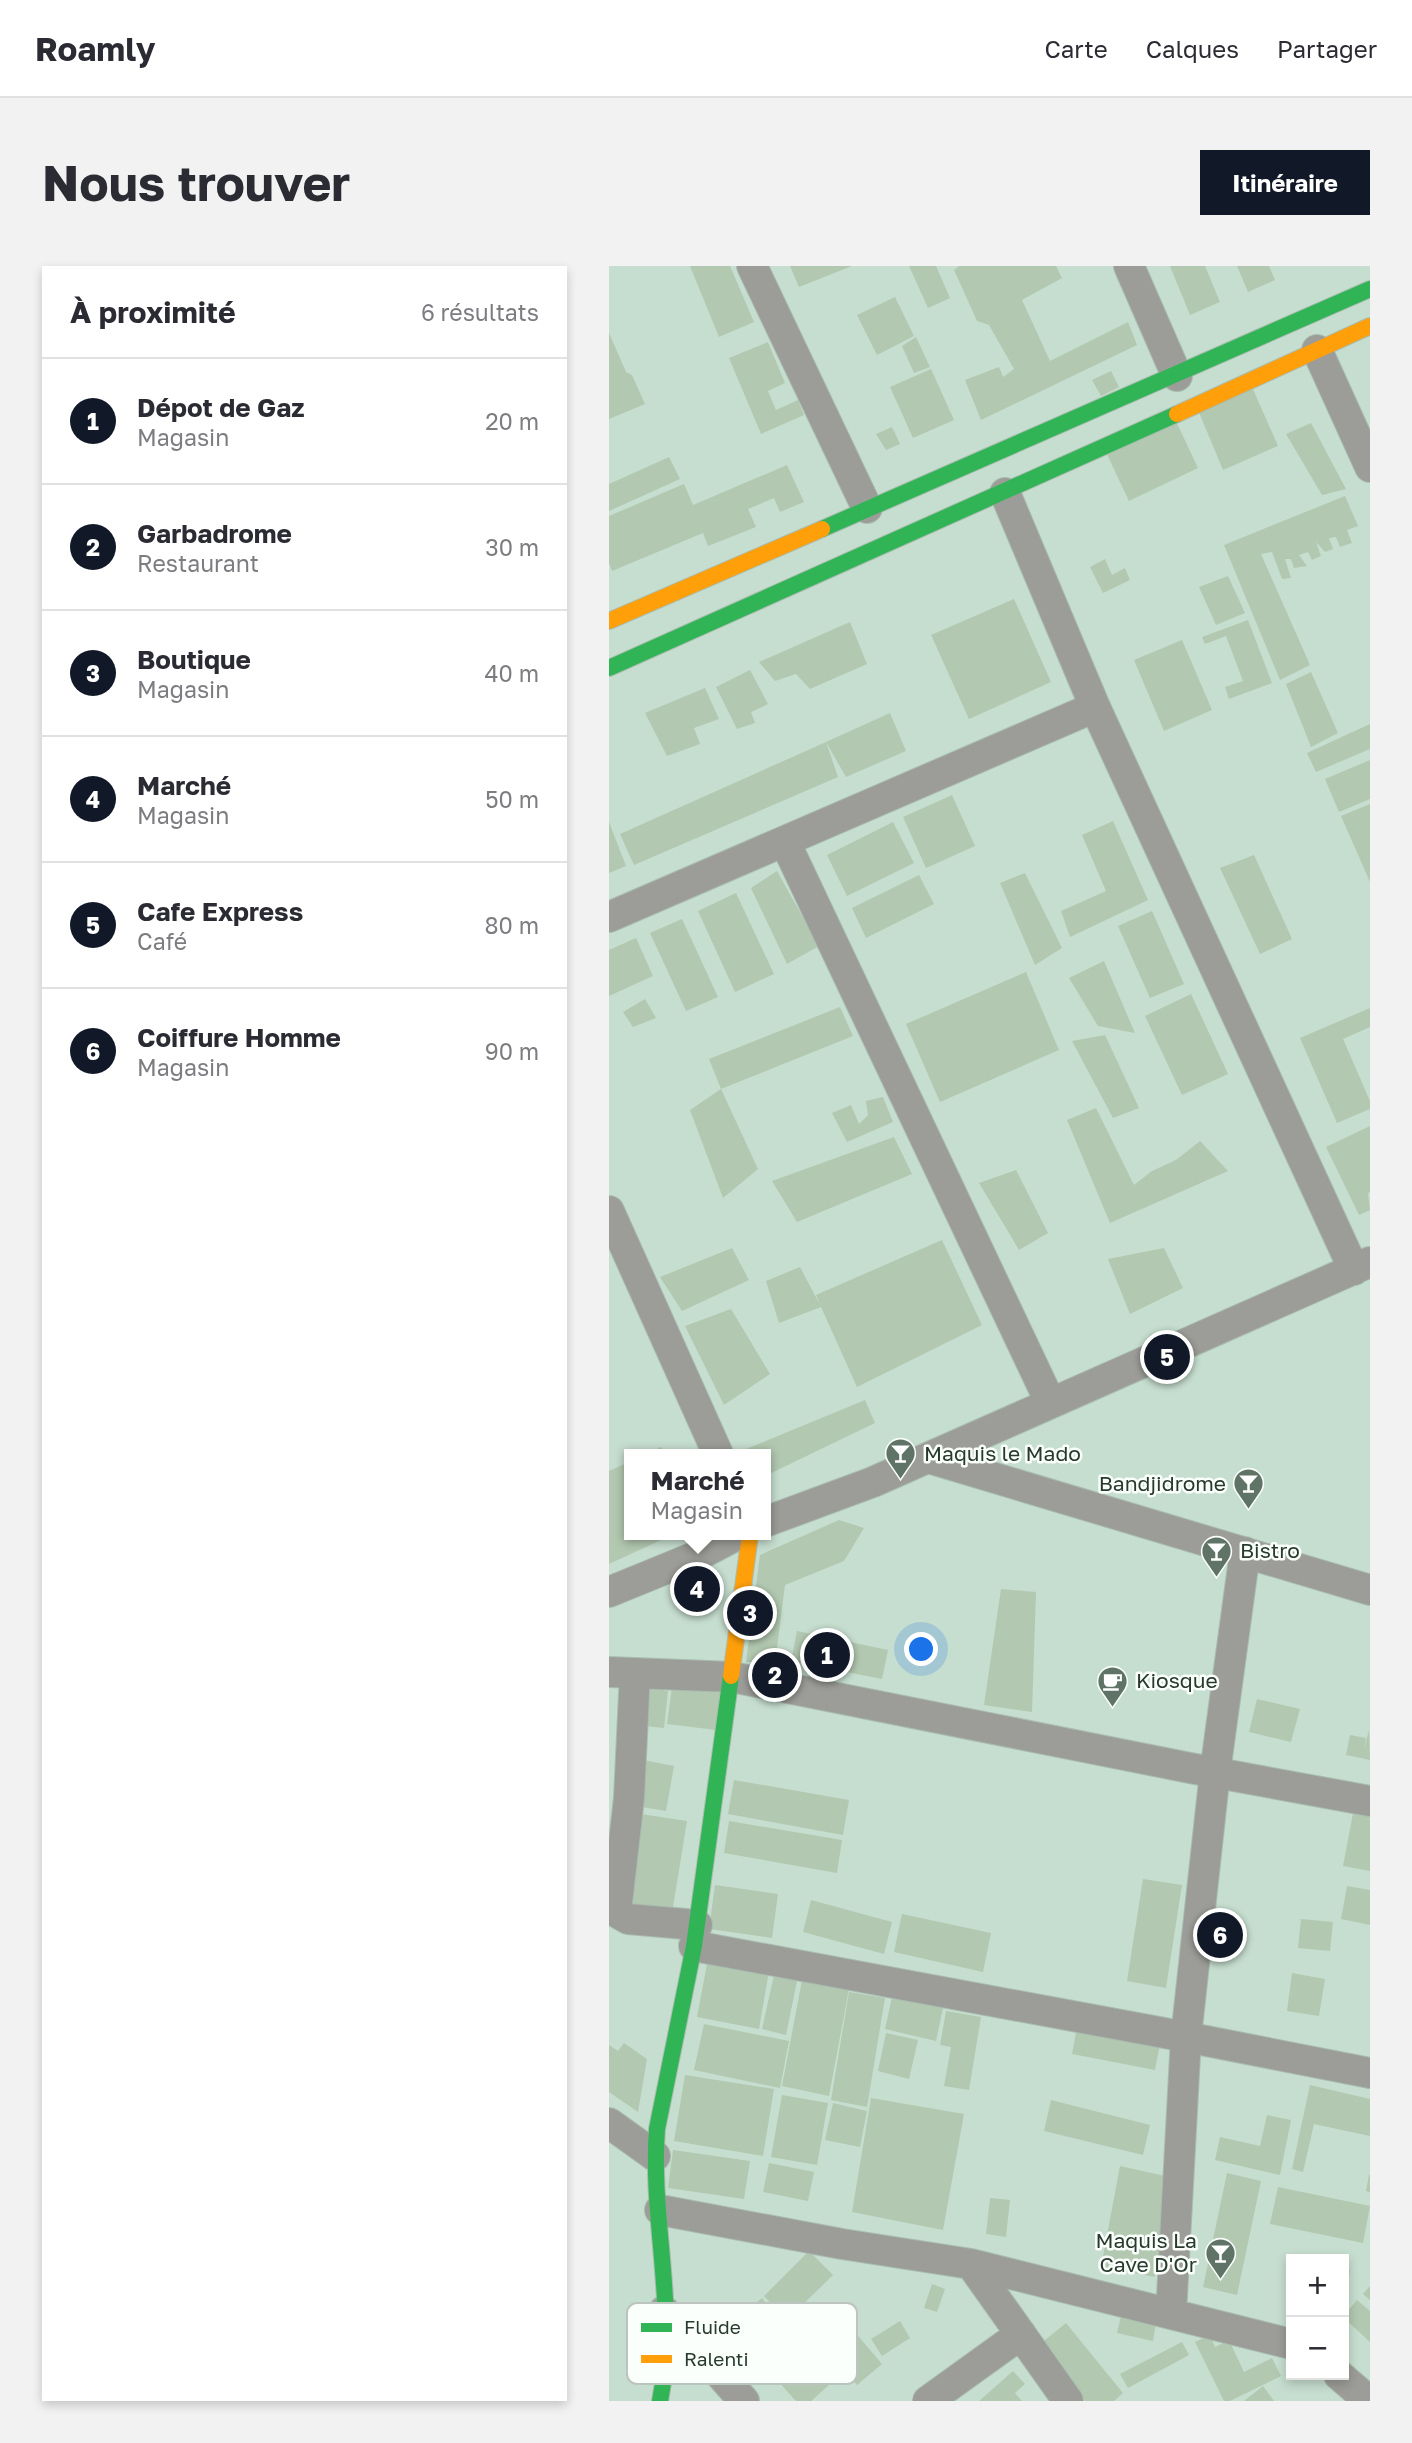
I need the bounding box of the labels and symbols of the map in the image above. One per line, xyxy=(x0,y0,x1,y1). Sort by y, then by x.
pin: 5 xyxy=(1144,1331,1190,1383)
bar icon: Maquis le Mado xyxy=(884,1437,918,1481)
place label: Maquis le Mado xyxy=(924,1440,1081,1466)
bar icon: Bandjidrome xyxy=(1232,1467,1266,1511)
place label: Bandjidrome xyxy=(1099,1470,1226,1496)
bar icon: Bistro xyxy=(1200,1534,1234,1578)
place label: Bistro xyxy=(1240,1537,1300,1563)
pin: 4 xyxy=(674,1563,720,1615)
pin: 3 xyxy=(727,1587,773,1639)
pin: 1 xyxy=(804,1629,850,1681)
your location xyxy=(904,1632,938,1666)
pin: 2 xyxy=(752,1649,798,1701)
cafe icon: Kiosque xyxy=(1096,1664,1130,1708)
place label: Kiosque xyxy=(1136,1667,1218,1693)
pin: 6 xyxy=(1197,1909,1243,1961)
place label: Maquis La Cave D'Or xyxy=(1095,2227,1197,2277)
bar icon: Maquis La Cave D'Or xyxy=(1203,2236,1237,2280)
legend xyxy=(627,2303,857,2384)
text: Fluide xyxy=(684,2315,741,2338)
text: Ralenti xyxy=(684,2347,749,2370)

